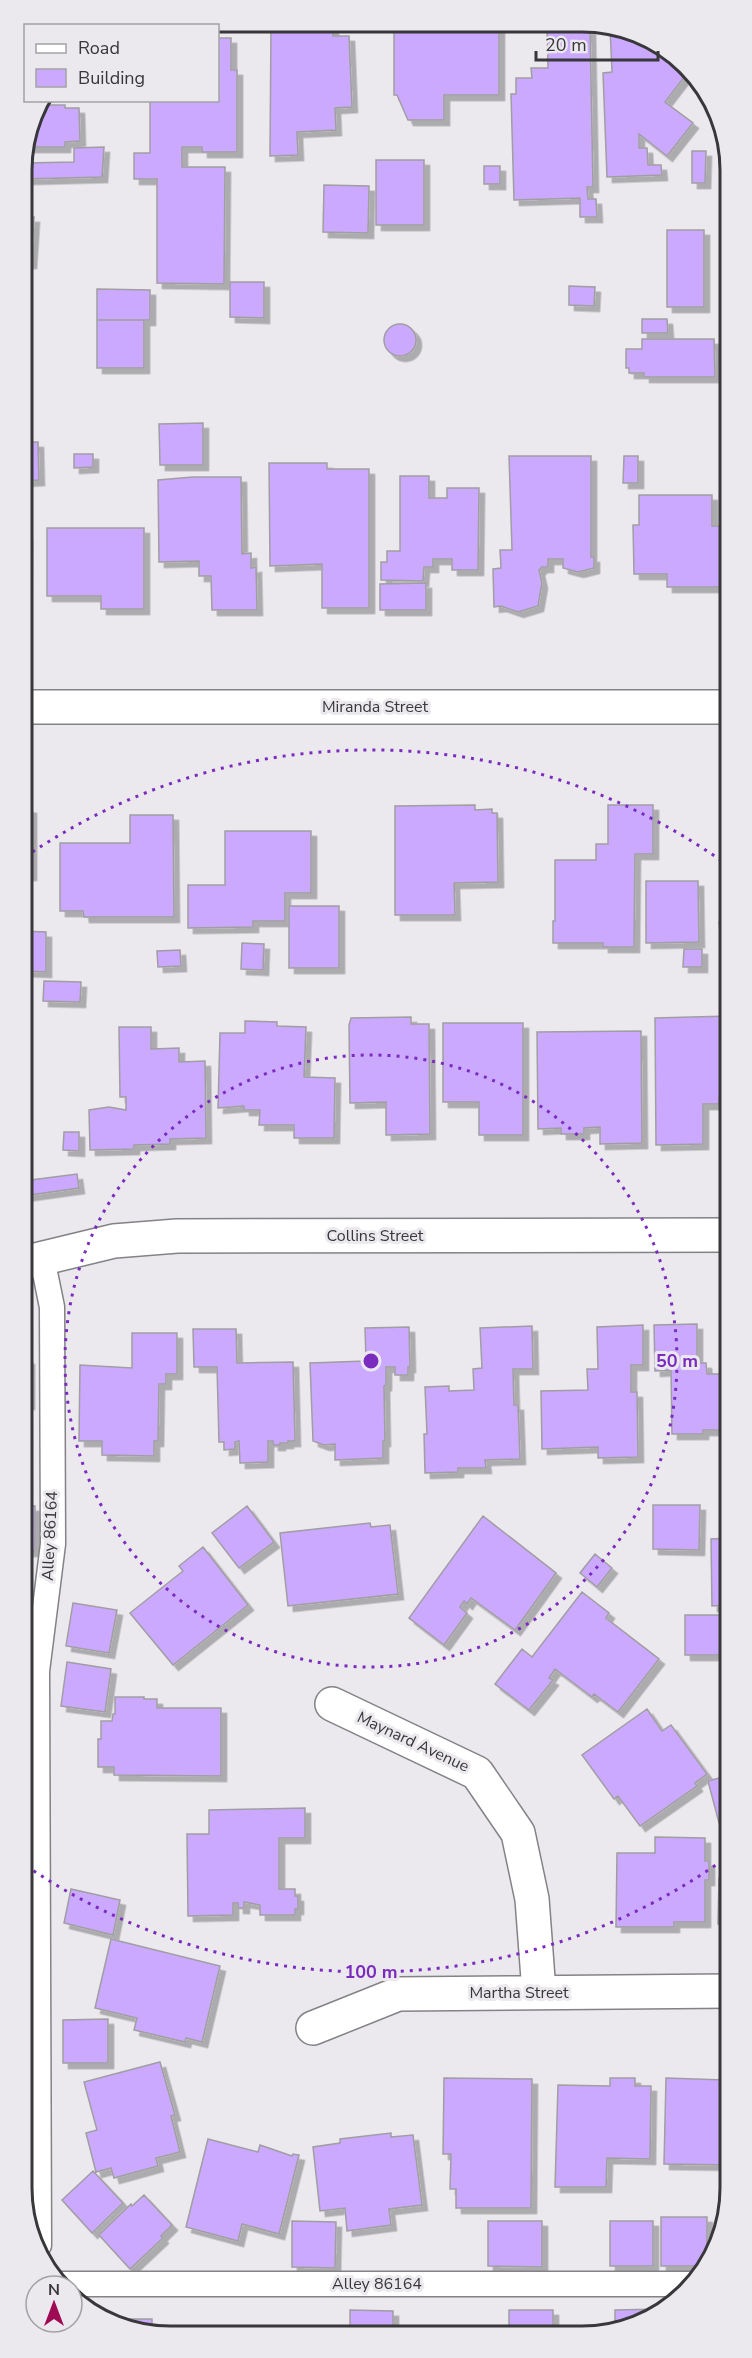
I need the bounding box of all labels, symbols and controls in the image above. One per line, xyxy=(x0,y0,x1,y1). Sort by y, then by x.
legend xyxy=(24,24,219,102)
scale bar xyxy=(536,24,658,62)
text: 20 m xyxy=(545,33,587,57)
text: Road xyxy=(78,36,120,60)
text: Building xyxy=(78,66,145,90)
street label: Miranda Street xyxy=(322,696,428,718)
street label: Collins Street xyxy=(327,1225,424,1247)
text: 50 m xyxy=(656,1349,698,1373)
centre of rings xyxy=(361,1351,381,1371)
street label: Alley 86164 xyxy=(37,1490,63,1581)
street label: Maynard Avenue xyxy=(353,1706,473,1778)
text: 100 m xyxy=(344,1960,398,1984)
street label: Martha Street xyxy=(469,1982,569,2004)
street label: Alley 86164 xyxy=(332,2273,422,2295)
north arrow xyxy=(24,2274,84,2334)
text: N xyxy=(48,2279,60,2301)

